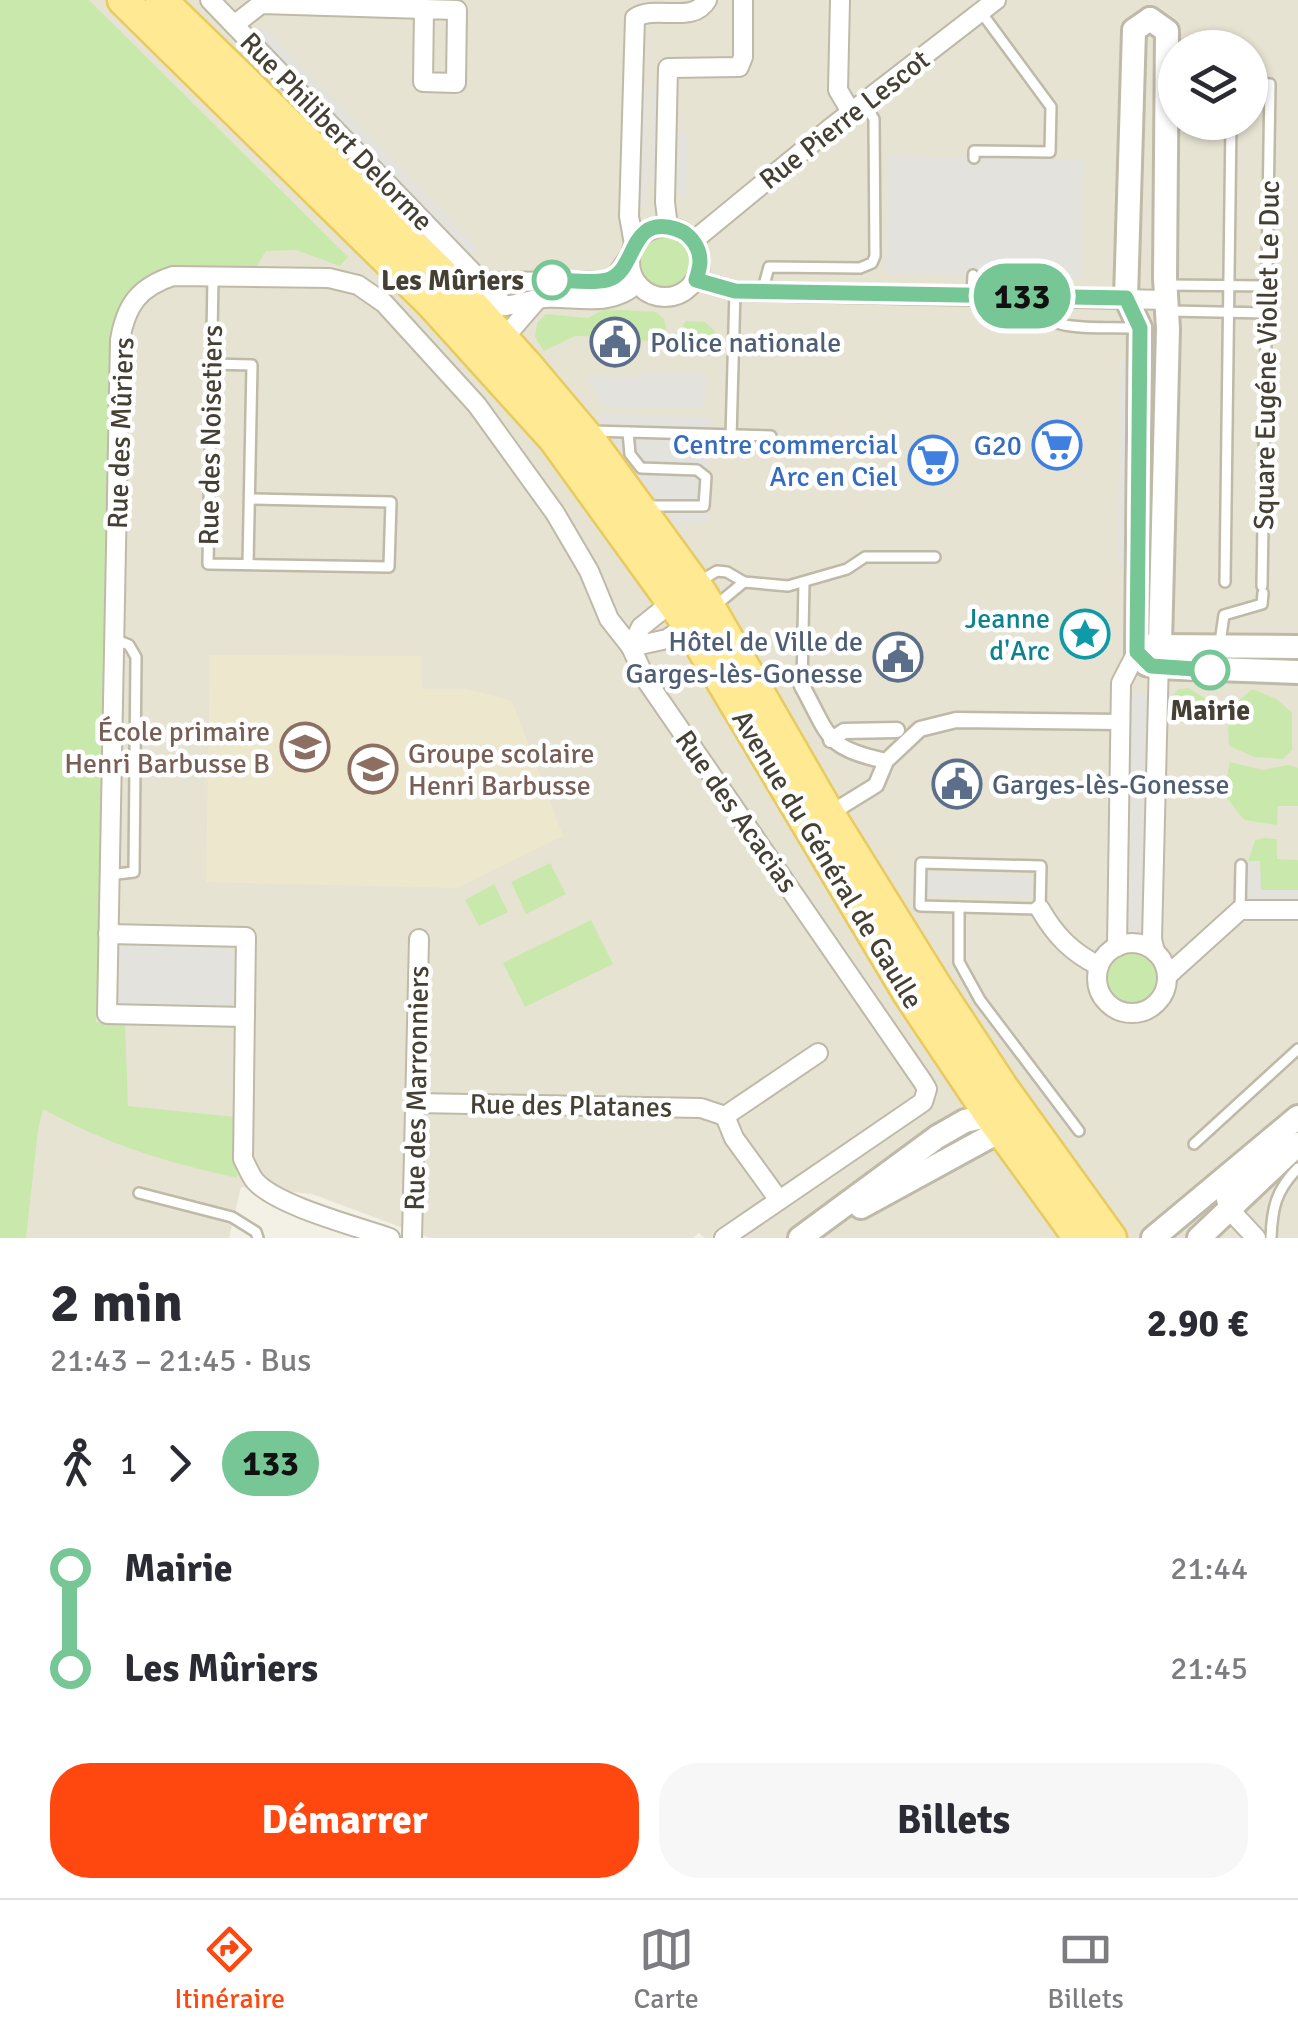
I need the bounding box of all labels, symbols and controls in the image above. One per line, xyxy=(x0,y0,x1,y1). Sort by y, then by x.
street label: Rue Philibert Delorme xyxy=(233,25,440,238)
map controls xyxy=(1158,30,1268,140)
button: layers xyxy=(1158,30,1268,140)
street label: Rue Pierre Lescot xyxy=(753,43,937,197)
street label: Square Eugéne Viollet Le Duc xyxy=(1247,180,1287,530)
marker: Les Mûriers xyxy=(533,261,571,299)
place label: Les Mûriers xyxy=(381,264,524,298)
line badge: 133 xyxy=(964,264,1080,328)
text: 133 xyxy=(994,275,1050,318)
public building icon: Police nationale xyxy=(589,316,641,368)
street label: Rue des Noisetiers xyxy=(192,324,230,546)
place label: Police nationale xyxy=(650,326,841,360)
street label: Rue des Mûriers xyxy=(101,337,141,529)
supermarket icon: G20 xyxy=(1031,419,1083,471)
place label: Centre commercial Arc en Ciel xyxy=(673,428,898,494)
place label: G20 xyxy=(974,429,1022,463)
supermarket icon: Centre commercial Arc en Ciel xyxy=(907,434,959,486)
place label: Jeanne d'Arc xyxy=(965,602,1050,668)
place icon: Jeanne d'Arc xyxy=(1059,608,1111,660)
place label: Hôtel de Ville de Garges-lès-Gonesse xyxy=(626,625,863,691)
public building icon: Hôtel de Ville de Garges-lès-Gonesse xyxy=(872,631,924,683)
marker: Mairie xyxy=(1191,651,1229,689)
place label: Mairie xyxy=(1170,694,1250,728)
street label: Avenue du Général de Gaulle xyxy=(724,704,930,1015)
place label: École primaire Henri Barbusse B xyxy=(64,715,270,781)
school or university icon: École primaire Henri Barbusse B xyxy=(279,721,331,773)
street label: Rue des Acacias xyxy=(668,724,805,899)
place label: Groupe scolaire Henri Barbusse xyxy=(408,737,594,803)
school or university icon: Groupe scolaire Henri Barbusse xyxy=(347,743,399,795)
public building icon: Garges-lès-Gonesse xyxy=(931,758,983,810)
place label: Garges-lès-Gonesse xyxy=(992,768,1229,802)
street label: Rue des Marronniers xyxy=(398,965,436,1211)
street label: Rue des Platanes xyxy=(469,1087,673,1125)
text: 2 min xyxy=(50,1269,183,1337)
text: 2.90 € xyxy=(1147,1300,1248,1347)
text: 21:43 – 21:45 · Bus xyxy=(50,1341,311,1380)
icon: walk xyxy=(50,1436,105,1491)
icon: forward xyxy=(152,1436,207,1491)
text: 133 xyxy=(242,1442,299,1485)
text: 1 xyxy=(120,1444,137,1483)
text: Mairie xyxy=(124,1545,233,1592)
text: 21:44 xyxy=(1170,1549,1248,1588)
text: Les Mûriers xyxy=(124,1645,318,1692)
text: 21:45 xyxy=(1170,1649,1248,1688)
button: Démarrer xyxy=(50,1763,639,1878)
button: Billets xyxy=(659,1763,1248,1878)
tab: Itinéraire xyxy=(174,1922,285,2016)
tab: Carte xyxy=(634,1922,699,2016)
tab: Billets xyxy=(1047,1922,1124,2016)

